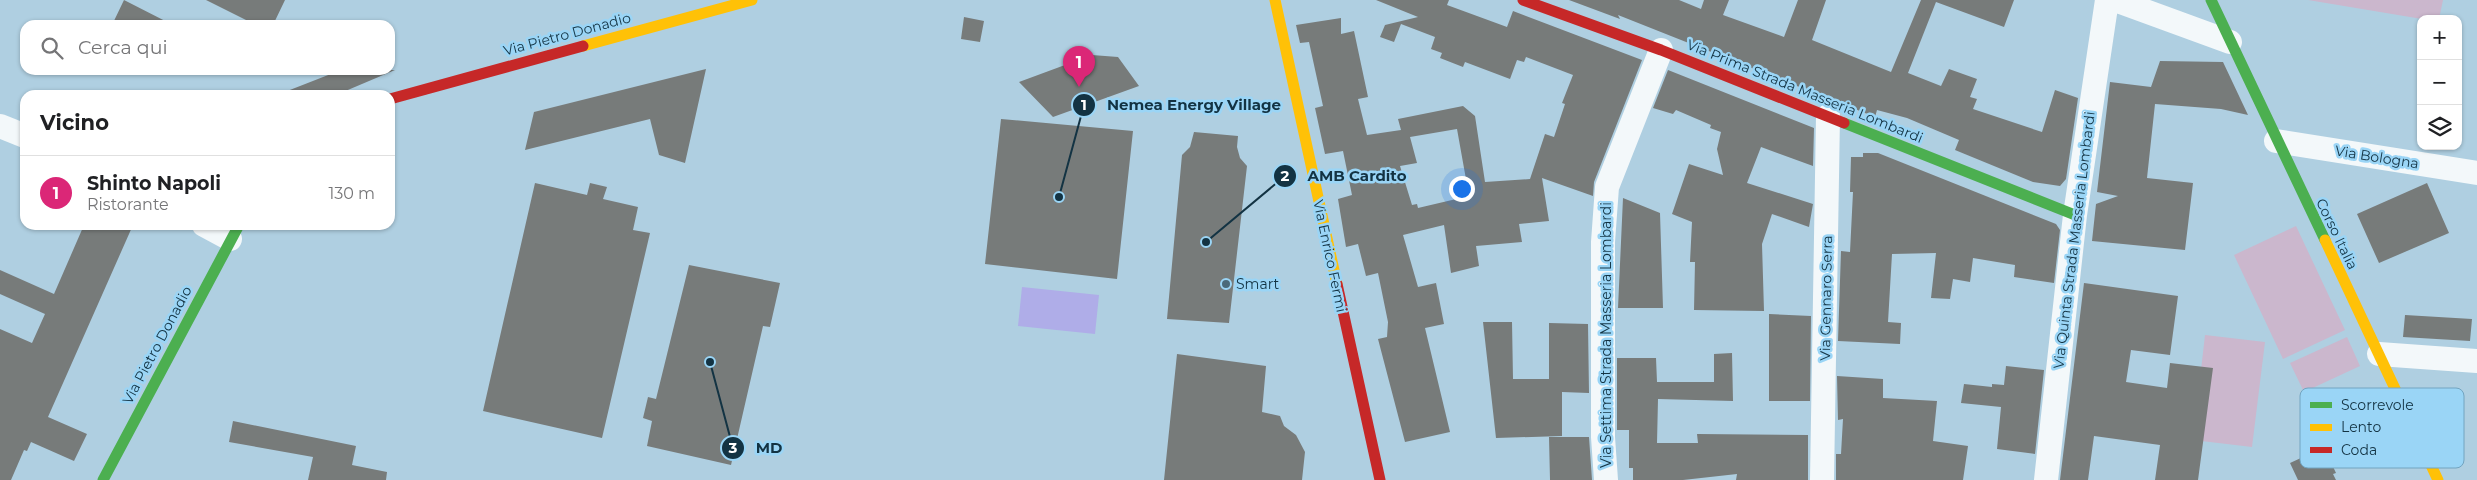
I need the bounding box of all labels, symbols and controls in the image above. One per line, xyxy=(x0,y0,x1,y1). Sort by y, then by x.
street label: Via Pietro Donadio xyxy=(501,8,633,60)
map controls xyxy=(2417,15,2462,150)
button: + xyxy=(2417,15,2462,60)
search box xyxy=(20,20,395,75)
icon: search xyxy=(38,34,66,62)
street label: Via Prima Strada Masseria Lombardi xyxy=(1684,35,1926,147)
text: Cerca qui xyxy=(78,36,168,59)
pin: 1 xyxy=(1063,46,1095,87)
button: − xyxy=(2417,60,2462,105)
callout: Nemea Energy Village xyxy=(1072,90,1291,120)
text: 1 xyxy=(1081,95,1087,114)
text: Nemea Energy Village xyxy=(1107,95,1281,114)
button: layers xyxy=(2417,105,2462,150)
text: Vicino xyxy=(40,110,109,135)
street label: Via Quinta Strada Masseria Lombardi xyxy=(2049,110,2099,370)
street label: Via Bologna xyxy=(2334,142,2420,172)
callout: AMB Cardito xyxy=(1272,161,1416,191)
text: 2 xyxy=(1281,166,1290,185)
text: AMB Cardito xyxy=(1307,166,1407,185)
text: Shinto Napoli xyxy=(87,172,221,195)
your location xyxy=(1449,176,1475,202)
text: 1 xyxy=(53,184,59,203)
text: 130 m xyxy=(328,184,375,203)
text: Ristorante xyxy=(87,195,169,214)
street label: Corso Italia xyxy=(2312,195,2362,273)
street label: Via Enrico Fermi xyxy=(1309,198,1351,314)
street label: Via Settima Strada Masseria Lombardi xyxy=(1597,202,1615,468)
street label: Via Gennaro Serra xyxy=(1816,235,1836,361)
place label: Smart xyxy=(1236,275,1280,293)
marker: Smart xyxy=(1220,278,1232,290)
street label: Via Pietro Donadio xyxy=(118,283,196,407)
legend xyxy=(2300,388,2464,468)
text: Scorrevole xyxy=(2341,396,2414,414)
text: Lento xyxy=(2341,418,2381,436)
callout: MD xyxy=(721,433,792,463)
text: 3 xyxy=(728,438,738,457)
text: MD xyxy=(756,438,782,457)
text: Coda xyxy=(2341,441,2377,459)

